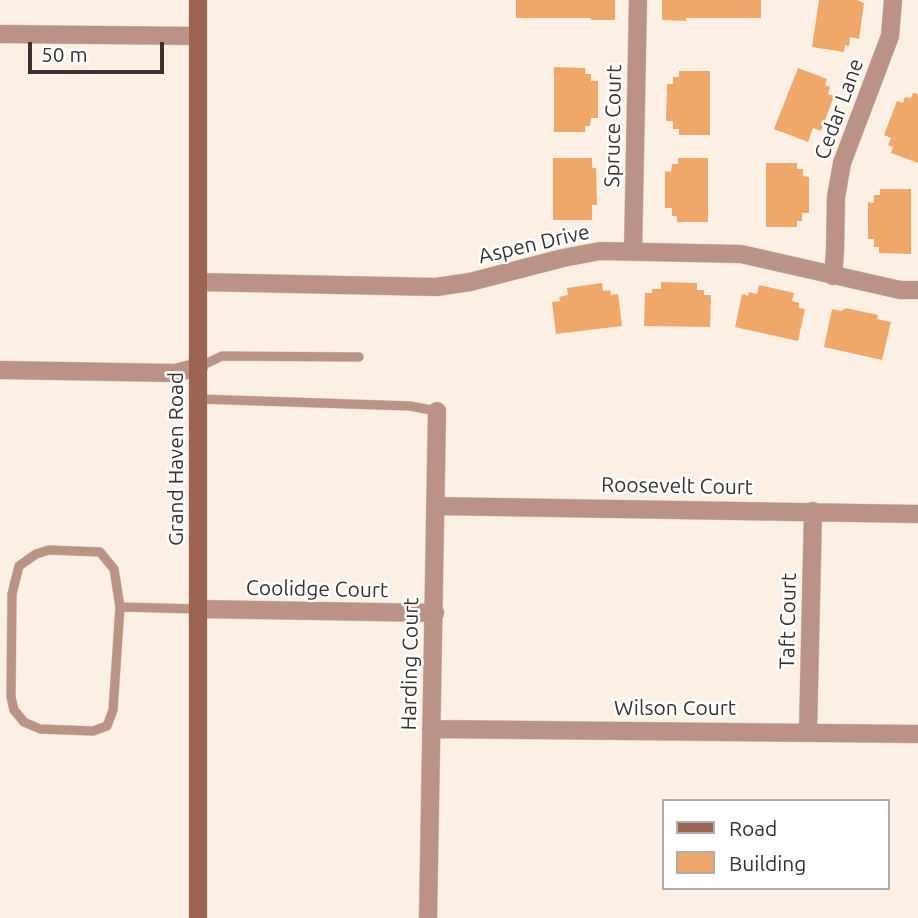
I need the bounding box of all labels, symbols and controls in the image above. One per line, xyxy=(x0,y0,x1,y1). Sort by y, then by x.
scale bar xyxy=(32,28,168,72)
text: 50 m xyxy=(41,42,88,66)
street label: Cedar Lane xyxy=(809,55,869,163)
street label: Spruce Court xyxy=(599,64,627,188)
street label: Aspen Drive xyxy=(476,219,592,269)
street label: Grand Haven Road xyxy=(163,372,189,546)
street label: Roosevelt Court xyxy=(601,472,753,500)
street label: Taft Court xyxy=(775,573,801,669)
street label: Coolidge Court xyxy=(246,575,388,603)
street label: Harding Court xyxy=(396,597,424,731)
street label: Wilson Court xyxy=(614,695,736,721)
legend xyxy=(662,799,890,890)
text: Road xyxy=(729,816,777,840)
text: Building xyxy=(729,851,806,875)

